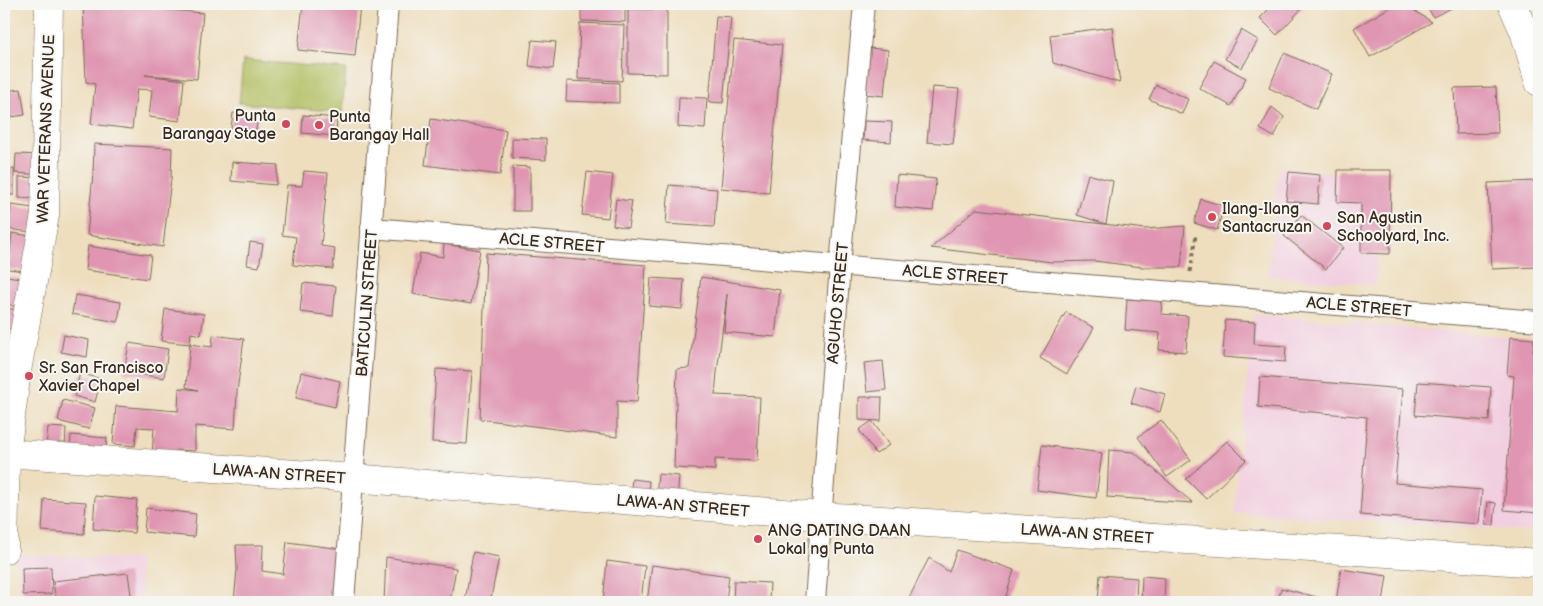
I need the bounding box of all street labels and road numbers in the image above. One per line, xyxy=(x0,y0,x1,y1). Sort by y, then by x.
street label: WAR VETERANS AVENUE xyxy=(34,34,59,224)
street label: BATICULIN STREET xyxy=(353,228,382,378)
street label: ACLE STREET xyxy=(498,229,606,258)
street label: AGUHO STREET xyxy=(824,241,853,365)
street label: ACLE STREET xyxy=(901,261,1009,290)
street label: ACLE STREET xyxy=(1305,293,1413,322)
street label: LAWA-AN STREET xyxy=(212,460,347,489)
street label: LAWA-AN STREET xyxy=(615,491,751,522)
street label: LAWA-AN STREET xyxy=(1020,520,1155,549)

